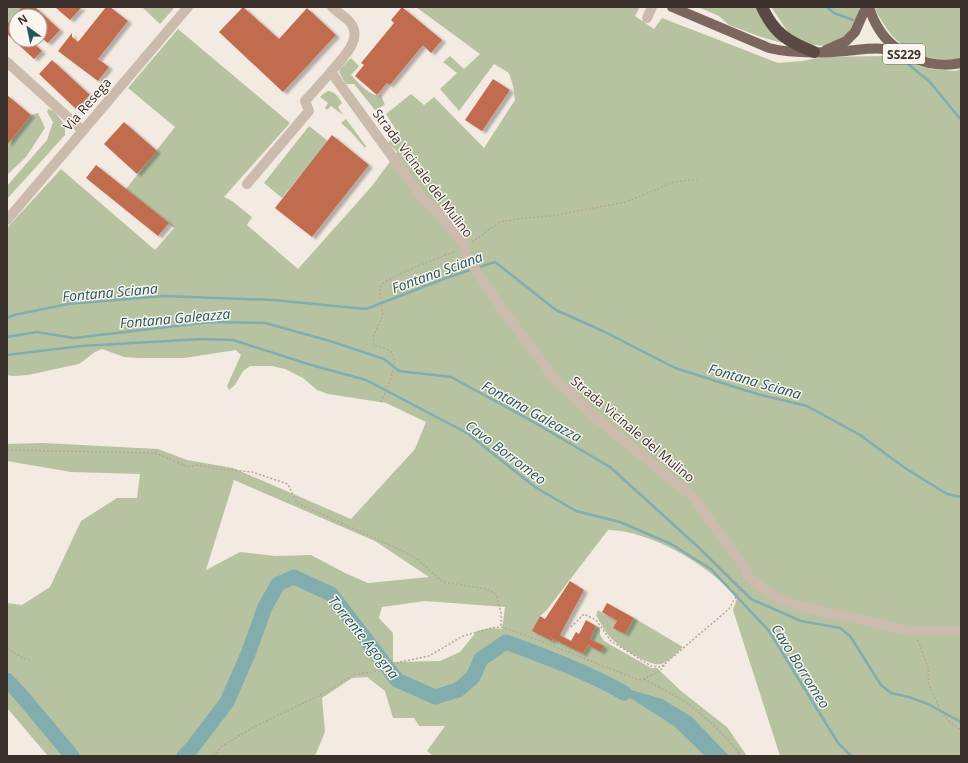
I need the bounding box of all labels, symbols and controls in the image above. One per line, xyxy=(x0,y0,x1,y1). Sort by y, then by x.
north arrow xyxy=(8,8,48,48)
text: N xyxy=(14,10,30,28)
road number: SS229 xyxy=(883,44,925,64)
street label: Via Resega xyxy=(59,74,115,134)
street label: Strada Vicinale del Mulino xyxy=(369,105,477,241)
water label: Fontana Sciana xyxy=(389,247,485,297)
water label: Fontana Sciana xyxy=(62,278,159,306)
water label: Fontana Galeazza xyxy=(119,304,231,332)
water label: Fontana Sciana xyxy=(706,359,804,403)
street label: Strada Vicinale del Mulino xyxy=(567,372,699,486)
water label: Fontana Galeazza xyxy=(479,376,585,446)
water label: Cavo Borromeo xyxy=(462,415,550,489)
water label: Torrente Agogna xyxy=(324,591,404,683)
water label: Cavo Borromeo xyxy=(767,620,835,712)

